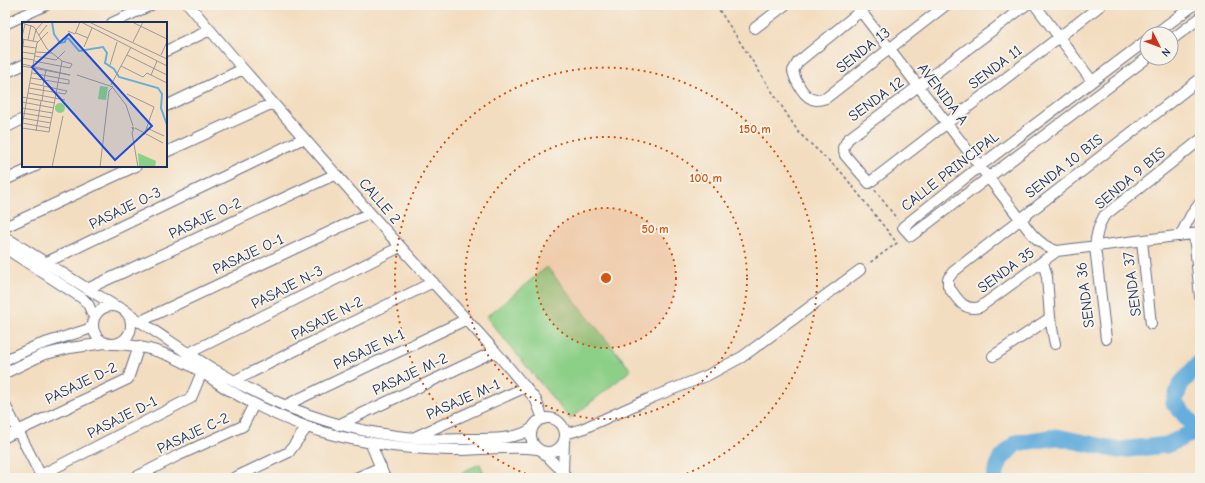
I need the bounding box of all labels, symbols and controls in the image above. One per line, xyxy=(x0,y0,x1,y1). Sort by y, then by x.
inset map xyxy=(22,22,167,167)
street label: SENDA 13 xyxy=(832,23,894,77)
north arrow xyxy=(1139,26,1179,66)
street label: SENDA 11 xyxy=(965,41,1025,93)
text: N xyxy=(1159,45,1173,59)
street label: AVENIDA A xyxy=(914,60,972,129)
street label: SENDA 12 xyxy=(845,73,907,125)
text: 150 m xyxy=(739,122,771,136)
street label: CALLE PRINCIPAL xyxy=(897,127,1003,215)
street label: SENDA 10 BIS xyxy=(1021,130,1107,202)
street label: SENDA 9 BIS xyxy=(1091,143,1169,213)
text: 100 m xyxy=(690,171,722,185)
street label: CALLE 2 xyxy=(355,174,405,228)
street label: PASAJE O-3 xyxy=(86,183,164,233)
street label: PASAJE O-2 xyxy=(166,193,244,243)
text: 50 m xyxy=(641,222,669,236)
street label: PASAJE O-1 xyxy=(210,230,286,278)
street label: SENDA 35 xyxy=(974,243,1038,297)
street label: SENDA 37 xyxy=(1119,251,1145,317)
street label: PASAJE N-3 xyxy=(248,261,326,313)
street label: SENDA 36 xyxy=(1072,261,1098,329)
centre of rings xyxy=(599,271,613,285)
street label: PASAJE N-2 xyxy=(288,292,366,344)
street label: PASAJE N-1 xyxy=(331,325,407,373)
street label: PASAJE M-2 xyxy=(370,349,450,399)
street label: PASAJE D-2 xyxy=(42,358,120,408)
street label: PASAJE M-1 xyxy=(423,375,503,423)
street label: PASAJE D-1 xyxy=(84,392,160,442)
street label: PASAJE C-2 xyxy=(154,408,232,458)

